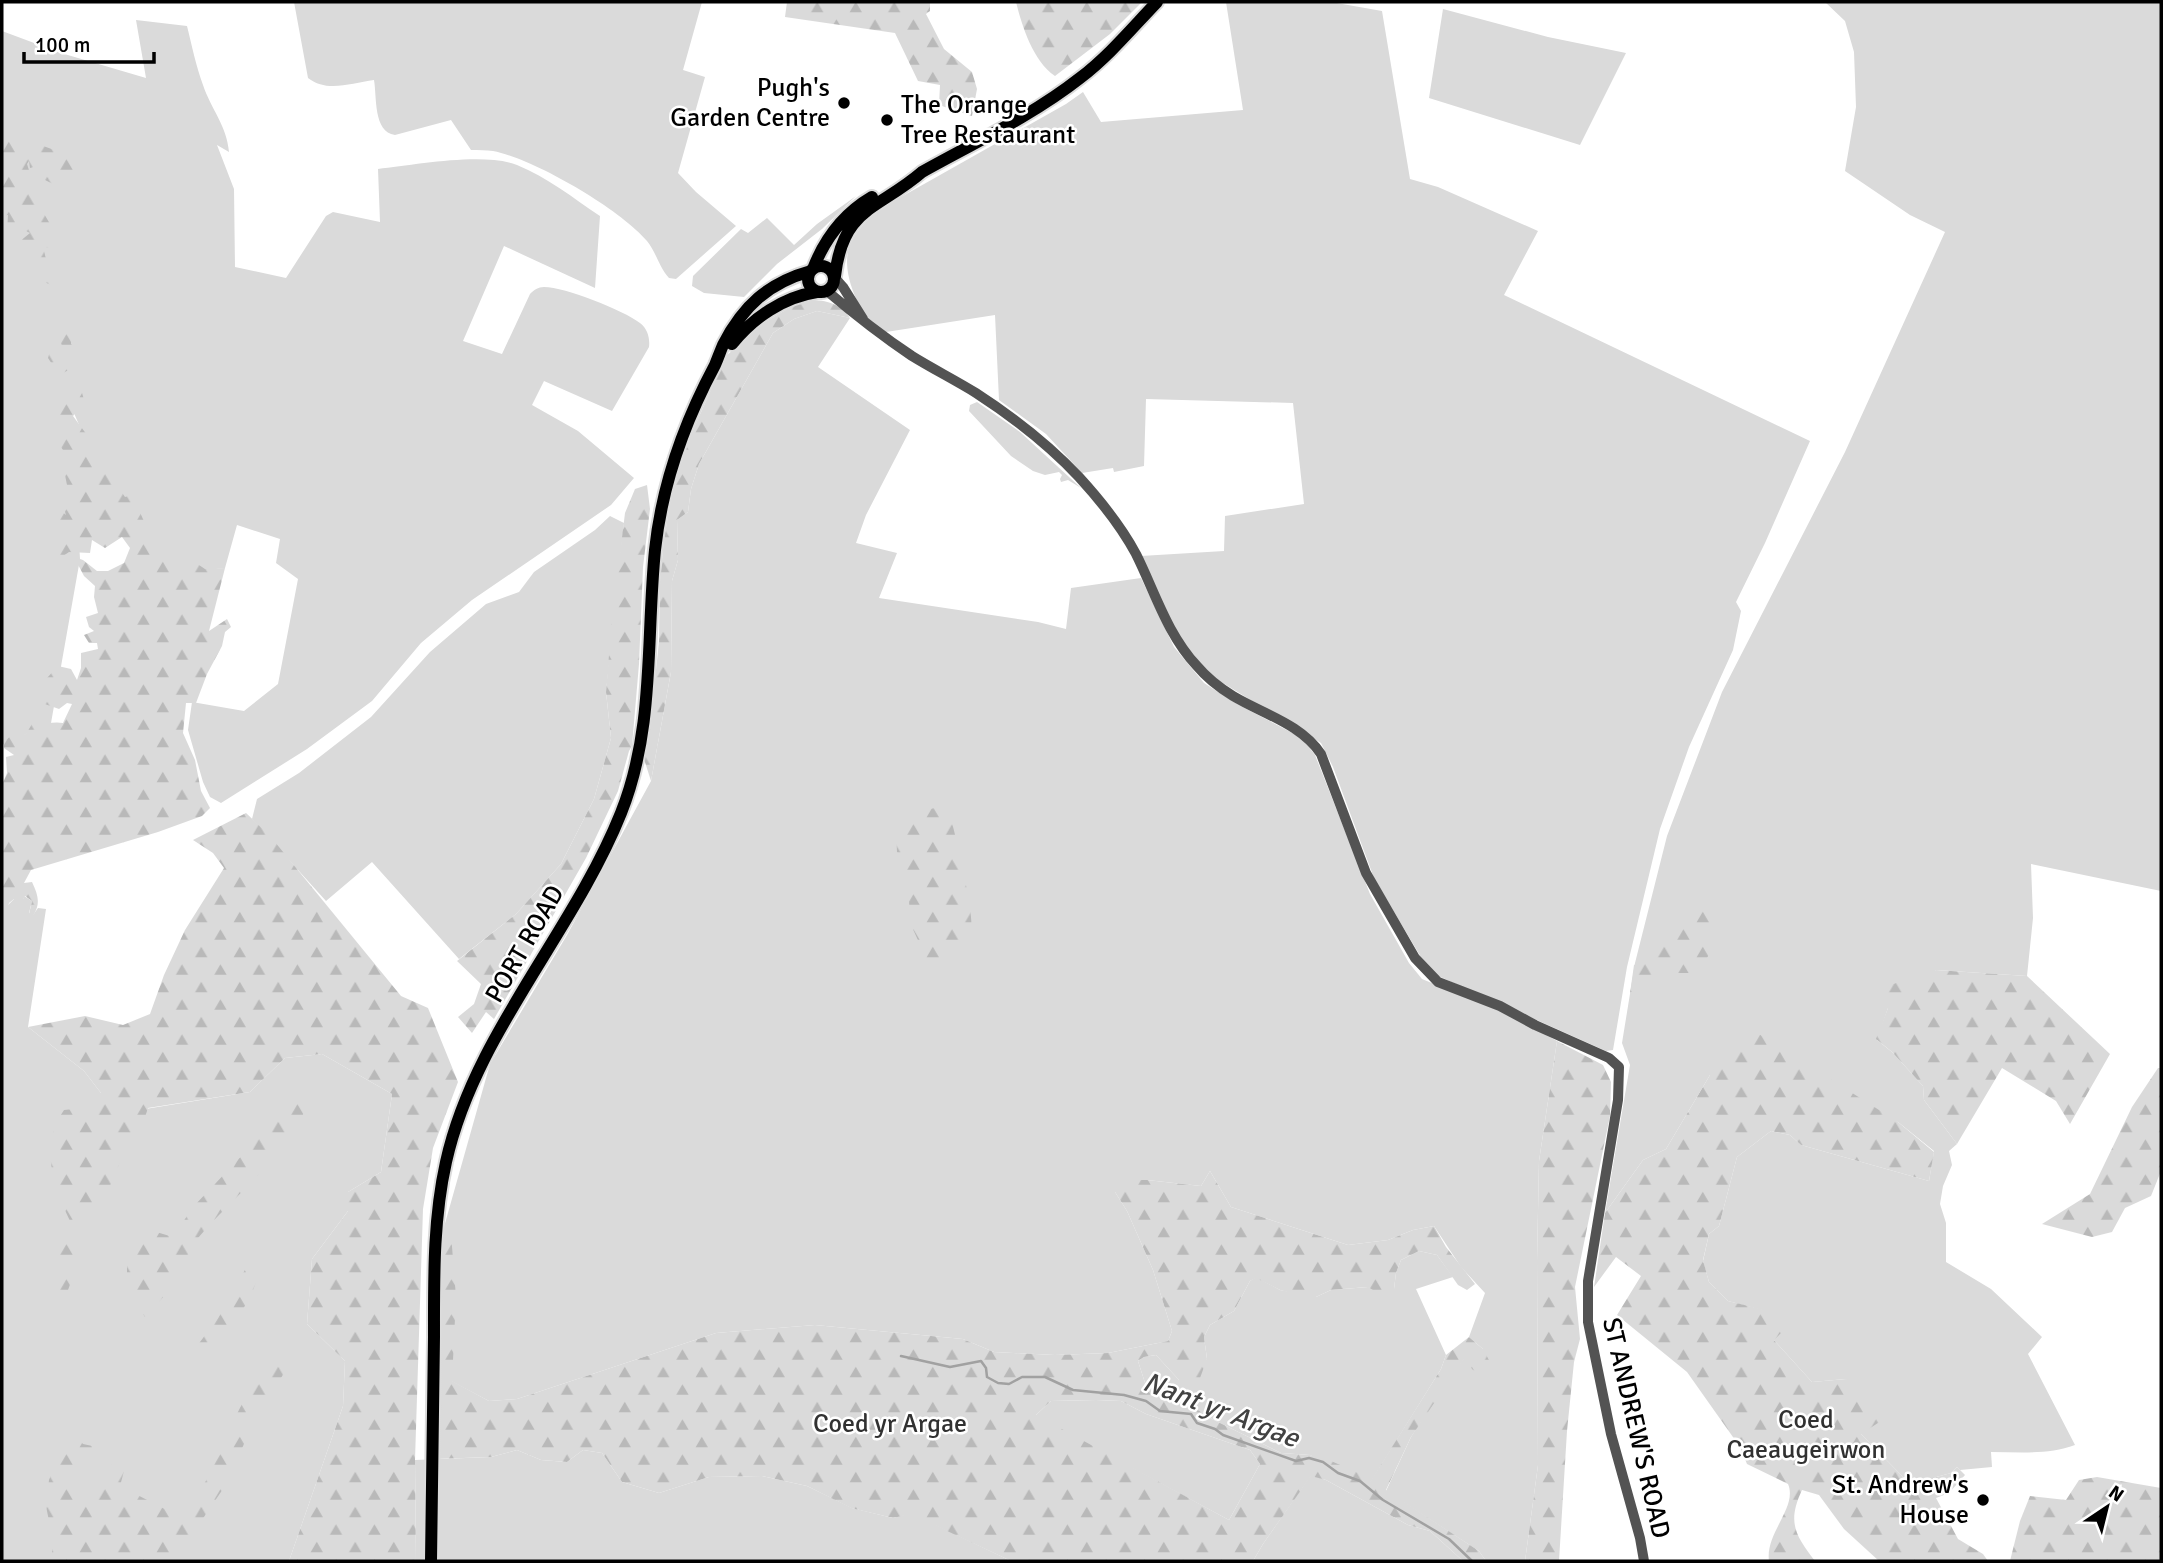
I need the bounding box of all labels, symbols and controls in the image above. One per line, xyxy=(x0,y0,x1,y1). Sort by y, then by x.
scale bar xyxy=(24,21,154,65)
text: 100 m xyxy=(35,32,90,58)
place label: Pugh's Garden Centre xyxy=(670,72,830,134)
place label: The Orange Tree Restaurant xyxy=(901,89,1075,151)
marker: Pugh's Garden Centre xyxy=(836,95,852,111)
marker: The Orange Tree Restaurant xyxy=(879,112,895,128)
street label: PORT ROAD xyxy=(479,880,571,1008)
street label: ST ANDREW'S ROAD xyxy=(1595,1315,1677,1541)
water label: Nant yr Argae xyxy=(1138,1365,1306,1456)
park label: Coed Caeaugeirwon xyxy=(1726,1404,1886,1466)
park label: Coed yr Argae xyxy=(813,1408,967,1440)
place label: St. Andrew's House xyxy=(1832,1469,1969,1531)
north arrow xyxy=(2072,1472,2142,1542)
text: N xyxy=(2104,1480,2128,1508)
marker: St. Andrew's House xyxy=(1975,1492,1991,1508)

